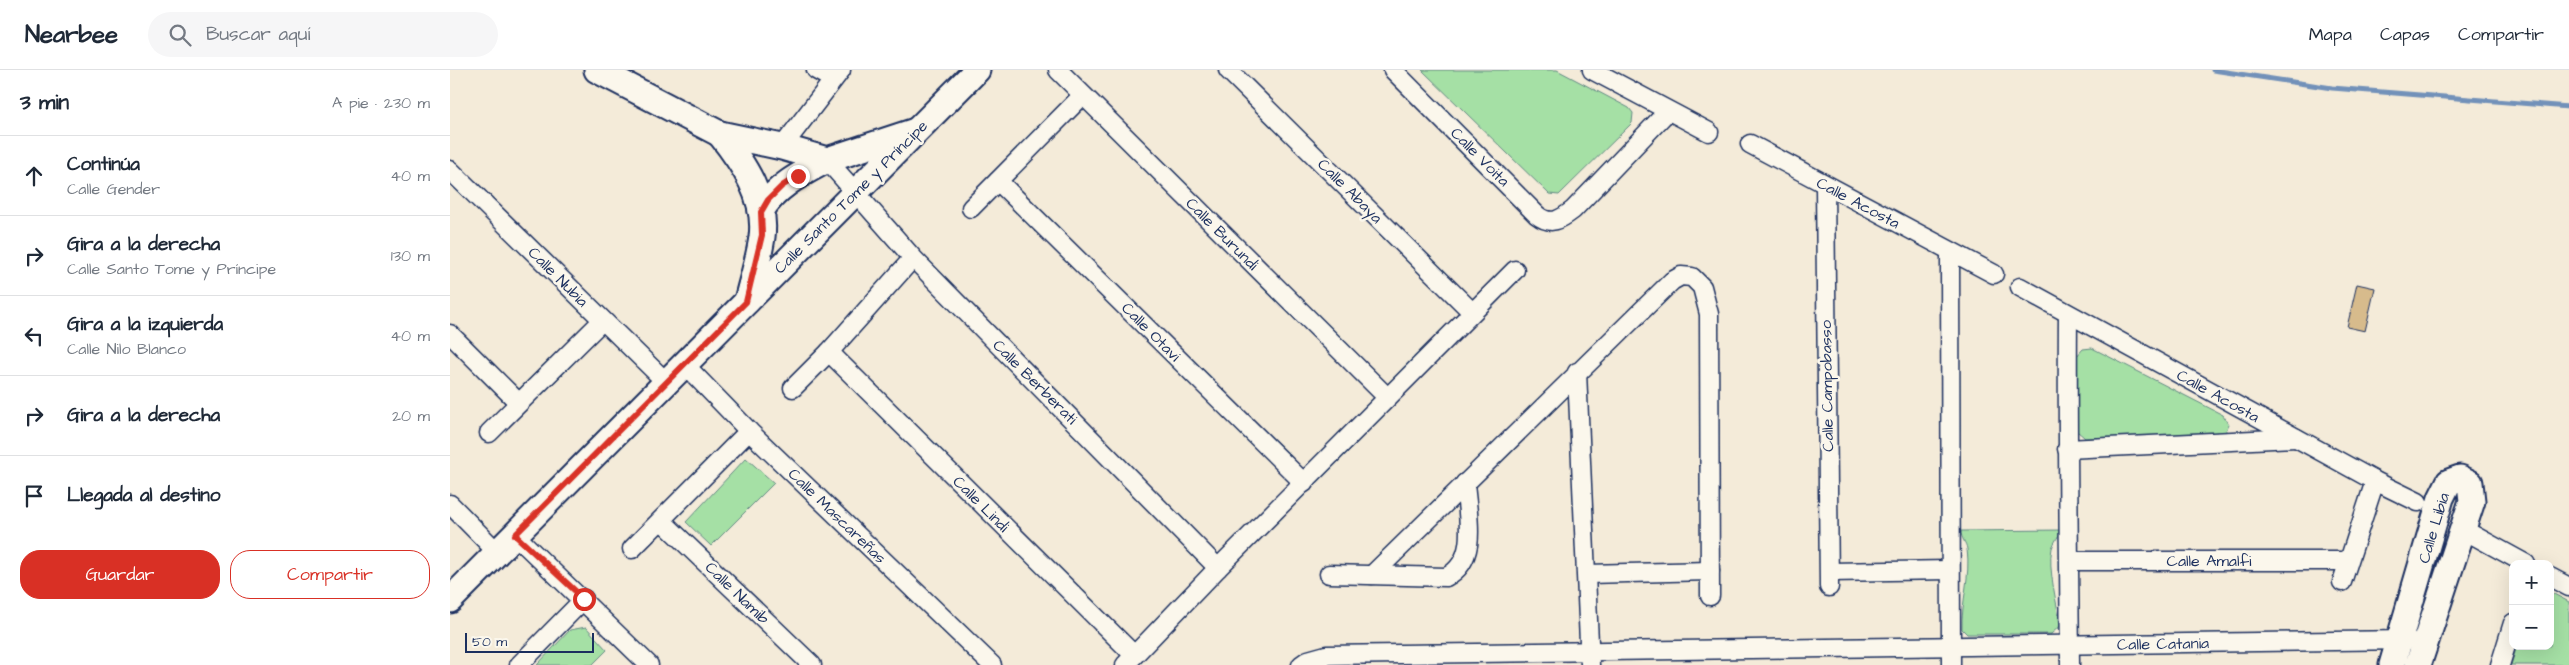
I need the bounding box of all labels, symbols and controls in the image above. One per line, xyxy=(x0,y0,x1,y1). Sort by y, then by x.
search box xyxy=(148,12,498,57)
text: Nearbee xyxy=(25,18,118,52)
icon: search xyxy=(166,21,194,49)
text: Buscar aquí xyxy=(206,21,310,48)
text: Mapa xyxy=(2309,22,2352,47)
text: Capas xyxy=(2380,22,2430,47)
text: Compartir xyxy=(2458,22,2544,47)
text: 3 min xyxy=(20,88,69,117)
text: A pie · 230 m xyxy=(332,92,430,114)
street label: Calle Santo Tome y Príncipe xyxy=(769,115,934,279)
street label: Calle Voita xyxy=(1445,122,1515,192)
text: Continúa xyxy=(67,151,140,178)
street label: Calle Abaya xyxy=(1312,154,1387,229)
icon: ahead xyxy=(20,162,48,190)
text: 40 m xyxy=(390,165,430,187)
route end xyxy=(787,165,810,188)
street label: Calle Acosta xyxy=(1812,172,1904,234)
text: Calle Gender xyxy=(67,178,160,200)
street label: Calle Burundi xyxy=(1181,193,1264,276)
text: Gira a la derecha xyxy=(67,231,220,258)
icon: right xyxy=(20,242,48,270)
street label: Calle Nubia xyxy=(523,242,593,312)
text: 130 m xyxy=(391,245,430,267)
text: Calle Santo Tome y Príncipe xyxy=(67,258,276,280)
street label: Calle Otavi xyxy=(1116,297,1186,367)
text: Gira a la izquierda xyxy=(67,311,223,338)
street label: Calle Campobasso xyxy=(1815,320,1839,452)
icon: left xyxy=(20,322,48,350)
text: 40 m xyxy=(390,325,430,347)
street label: Calle Berberati xyxy=(988,335,1083,430)
text: Calle Nilo Blanco xyxy=(67,338,186,360)
street label: Calle Acosta xyxy=(2173,364,2263,428)
icon: right xyxy=(20,402,48,430)
text: Gira a la derecha xyxy=(67,402,220,429)
text: 20 m xyxy=(392,405,430,427)
street label: Calle Mascareñas xyxy=(783,463,891,569)
street label: Calle Lindi xyxy=(948,471,1015,538)
icon: arrive xyxy=(20,482,48,510)
text: Llegada al destino xyxy=(67,482,220,509)
street label: Calle Libia xyxy=(2413,490,2455,566)
button: Guardar xyxy=(20,550,220,599)
button: Compartir xyxy=(230,550,430,599)
street label: Calle Amalfi xyxy=(2167,550,2252,572)
street label: Calle Namib xyxy=(700,557,774,629)
map controls xyxy=(2509,560,2554,650)
button: + xyxy=(2509,560,2554,605)
route start xyxy=(573,588,596,611)
button: − xyxy=(2509,605,2554,650)
scale bar xyxy=(465,630,594,653)
text: 50 m xyxy=(472,632,507,652)
street label: Calle Catania xyxy=(2117,632,2209,656)

